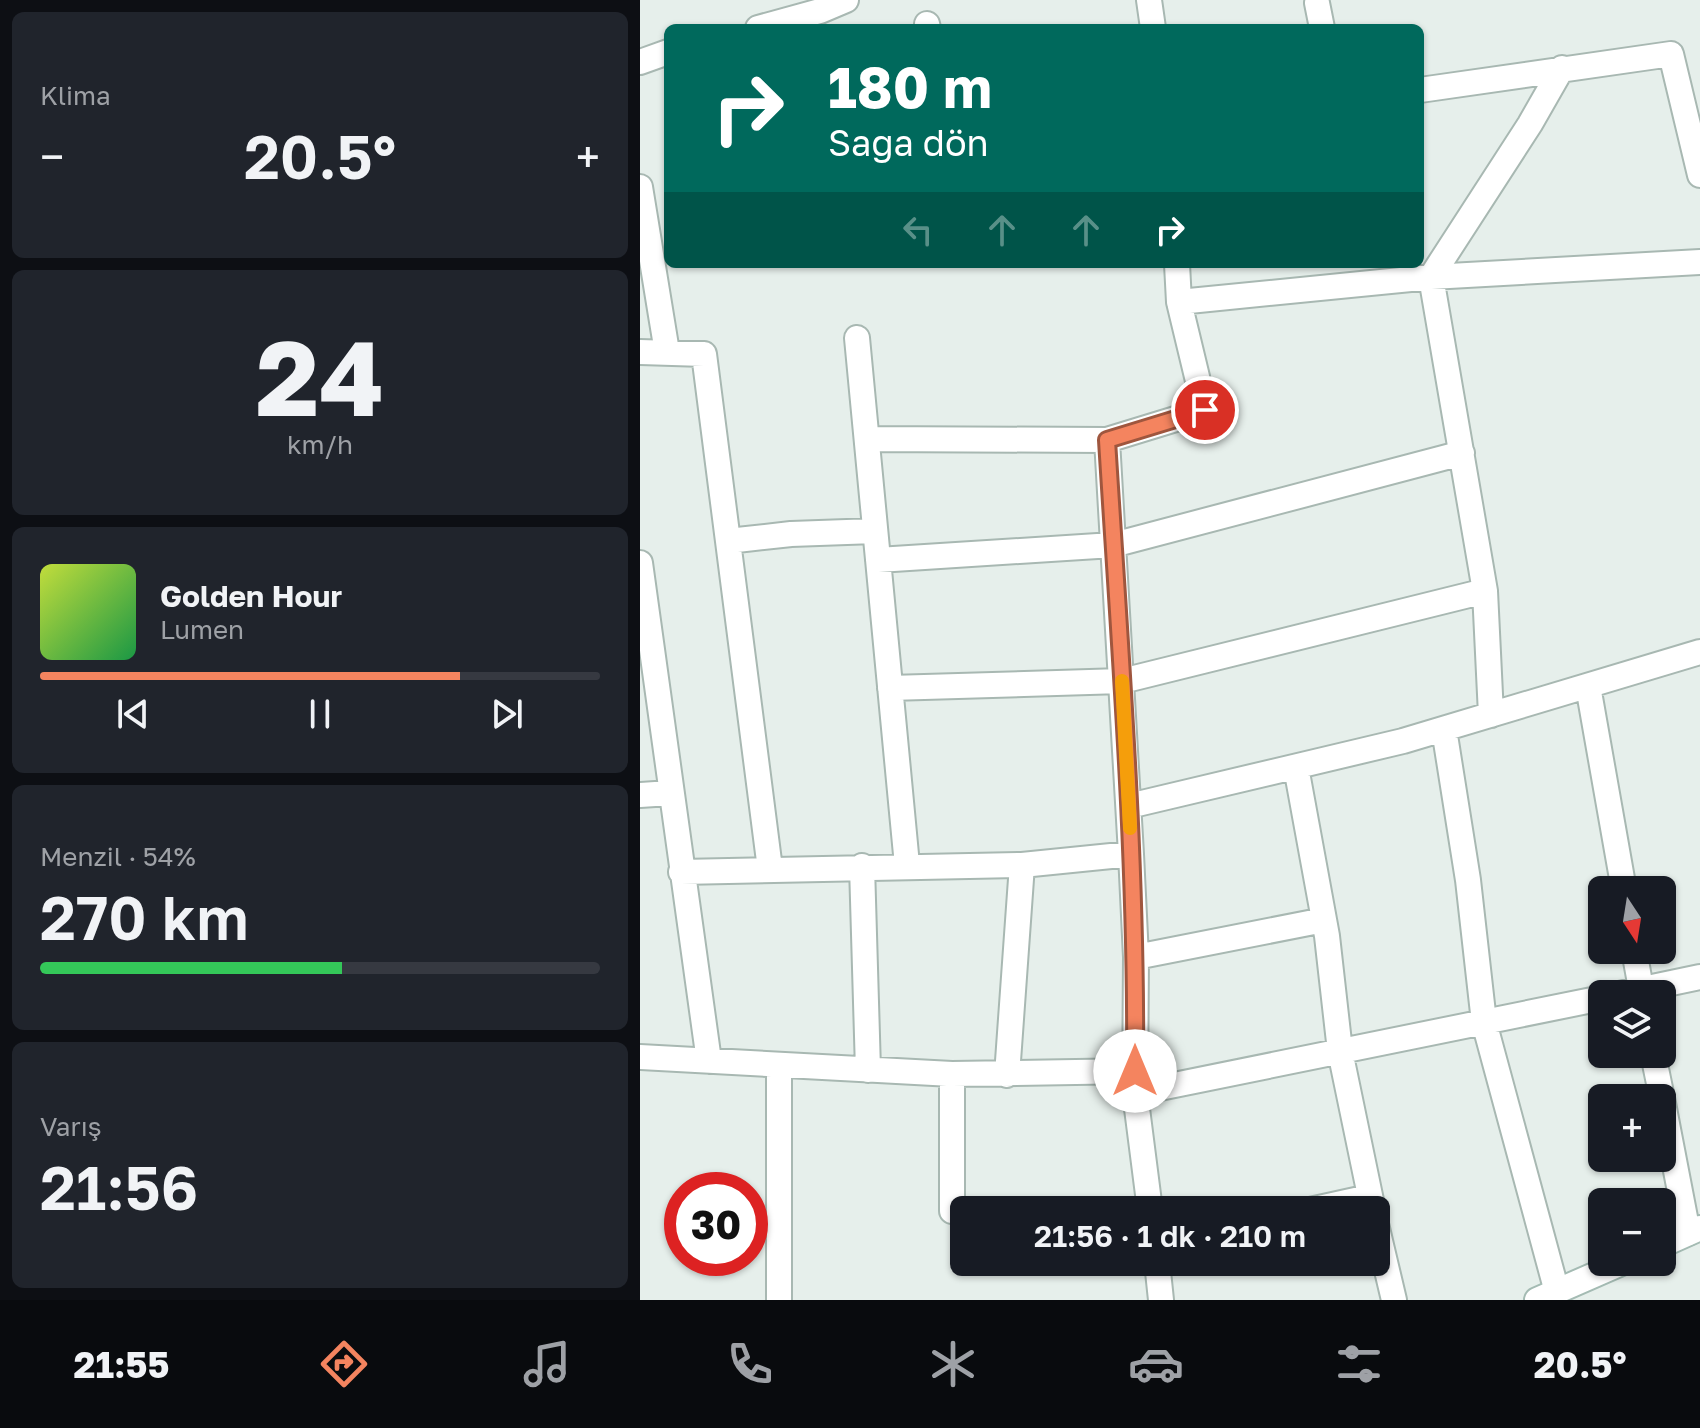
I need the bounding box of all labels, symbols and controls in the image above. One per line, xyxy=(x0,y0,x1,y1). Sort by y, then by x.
text: 180 m xyxy=(828,53,992,120)
icon: right xyxy=(696,56,800,160)
text: Klima xyxy=(40,80,111,111)
text: 20.5° xyxy=(244,120,396,192)
text: Sağa dön xyxy=(828,121,989,164)
text: − xyxy=(40,130,64,183)
text: + xyxy=(576,130,600,183)
icon: left xyxy=(896,208,940,252)
icon: ahead xyxy=(980,208,1024,252)
icon: ahead xyxy=(1064,208,1108,252)
icon: right xyxy=(1148,208,1192,252)
text: 24 xyxy=(256,314,384,439)
pin xyxy=(1171,376,1239,444)
icon: arrive xyxy=(1183,388,1227,432)
text: km/h xyxy=(287,429,353,460)
text: Golden Hour xyxy=(160,578,342,614)
text: Lumen xyxy=(160,614,244,645)
icon: previous xyxy=(111,692,155,736)
icon: pause xyxy=(298,692,342,736)
icon: next xyxy=(485,692,529,736)
text: Menzil · 54% xyxy=(40,841,196,872)
north arrow xyxy=(1588,876,1676,964)
map controls xyxy=(1588,876,1676,1276)
text: 270 km xyxy=(40,881,249,953)
button: layers xyxy=(1588,980,1676,1068)
position arrow xyxy=(1093,1029,1177,1113)
button: + xyxy=(1588,1084,1676,1172)
text: Varış xyxy=(40,1111,101,1142)
text: 21:56 xyxy=(40,1151,198,1223)
speed limit sign: 30 xyxy=(664,1172,768,1276)
button: − xyxy=(1588,1188,1676,1276)
text: 21:56 · 1 dk · 210 m xyxy=(1034,1218,1306,1254)
icon: directions xyxy=(316,1336,372,1392)
icon: music xyxy=(519,1336,575,1392)
icon: phone xyxy=(722,1336,778,1392)
icon: climate xyxy=(925,1336,981,1392)
icon: car xyxy=(1128,1336,1184,1392)
icon: filters xyxy=(1331,1336,1387,1392)
text: 21:55 xyxy=(73,1343,169,1386)
text: 20.5° xyxy=(1534,1343,1627,1386)

